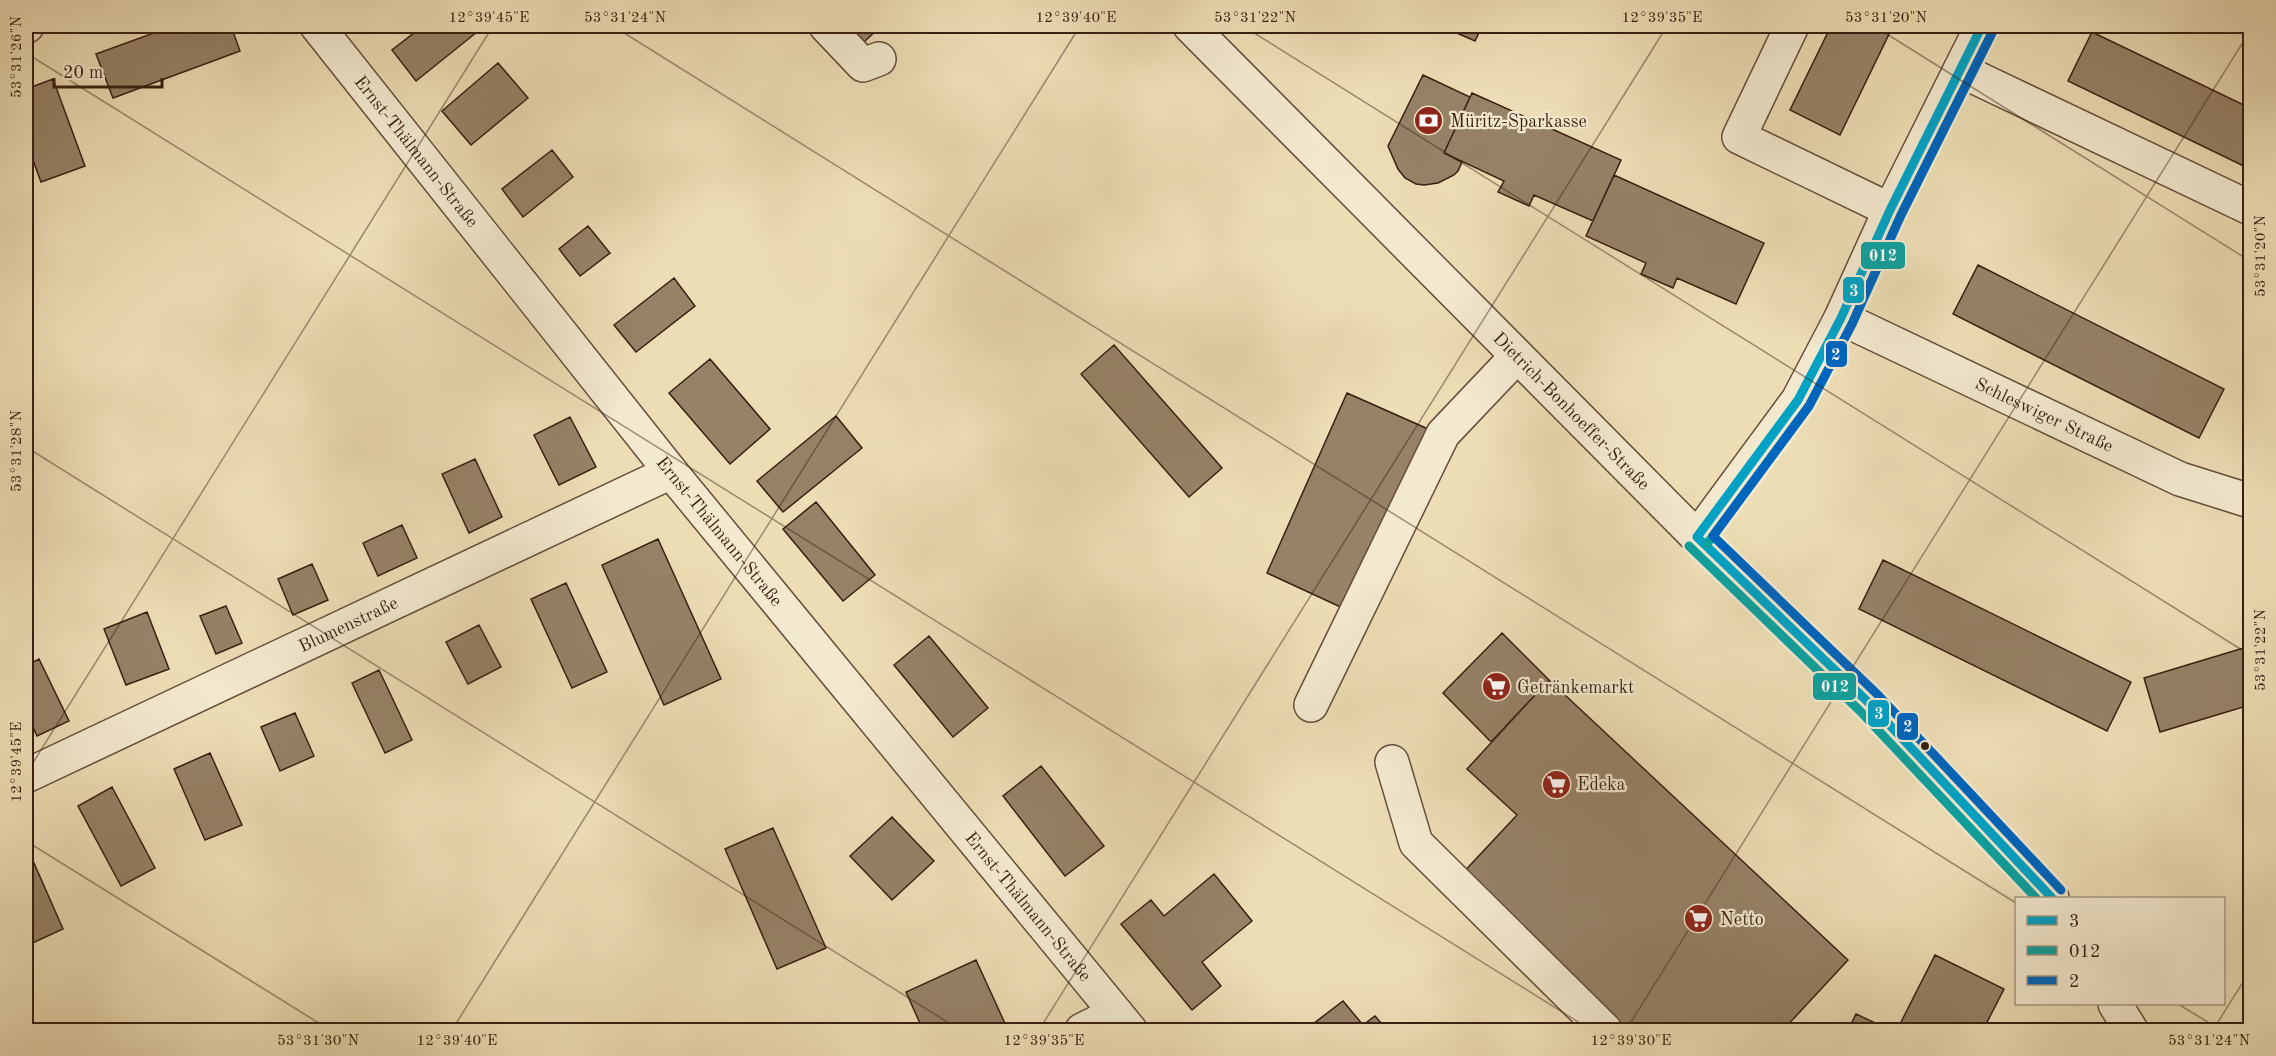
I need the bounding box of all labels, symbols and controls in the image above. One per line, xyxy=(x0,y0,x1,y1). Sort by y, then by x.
text: 12°39'45"E xyxy=(449,11,529,26)
text: 53°31'24"N xyxy=(584,11,666,26)
text: 12°39'40"E xyxy=(1036,11,1116,26)
text: 53°31'22"N xyxy=(1214,11,1296,26)
text: 12°39'35"E xyxy=(1622,11,1702,26)
text: 53°31'20"N xyxy=(1845,11,1927,26)
text: 53°31'26"N xyxy=(10,16,25,98)
scale bar xyxy=(54,51,162,89)
text: 20 m xyxy=(63,64,103,82)
street label: Ernst-Thälmann-Straße xyxy=(350,73,481,231)
bank icon: Müritz-Sparkasse xyxy=(1413,105,1445,137)
place label: Müritz-Sparkasse xyxy=(1450,113,1587,131)
text: 53°31'20"N xyxy=(2254,215,2269,297)
line badge: 012 xyxy=(1860,241,1906,270)
text: 012 xyxy=(1869,249,1897,265)
line badge: 3 xyxy=(1842,276,1865,304)
text: 3 xyxy=(1849,284,1859,300)
street label: Dietrich-Bonhoeffer-Straße xyxy=(1489,329,1653,494)
line badge: 2 xyxy=(1825,340,1848,368)
text: 2 xyxy=(1831,348,1841,364)
street label: Schleswiger Straße xyxy=(1972,375,2116,456)
text: 53°31'28"N xyxy=(10,410,25,492)
street label: Ernst-Thälmann-Straße xyxy=(652,454,785,610)
street label: Blumenstraße xyxy=(296,594,401,656)
text: 53°31'22"N xyxy=(2254,609,2269,691)
supermarket icon: Getränkemarkt xyxy=(1480,671,1512,703)
line badge: 012 xyxy=(1812,672,1857,701)
place label: Getränkemarkt xyxy=(1517,679,1634,697)
text: 012 xyxy=(1821,680,1849,696)
line badge: 3 xyxy=(1867,699,1890,728)
text: 3 xyxy=(1874,707,1884,723)
line badge: 2 xyxy=(1896,712,1919,741)
text: 2 xyxy=(1903,720,1913,736)
text: 12°39'45"E xyxy=(10,722,25,802)
unlabelled marker xyxy=(1919,740,1931,752)
supermarket icon: Edeka xyxy=(1540,768,1572,800)
place label: Edeka xyxy=(1577,776,1625,794)
street label: Ernst-Thälmann-Straße xyxy=(961,829,1094,985)
legend xyxy=(2015,897,2225,1005)
supermarket icon: Netto xyxy=(1683,903,1715,935)
place label: Netto xyxy=(1720,911,1764,929)
text: 3 xyxy=(2069,913,2079,931)
text: 012 xyxy=(2069,943,2100,961)
text: 2 xyxy=(2069,973,2079,991)
text: 53°31'30"N xyxy=(277,1034,359,1049)
text: 12°39'40"E xyxy=(417,1034,497,1049)
text: 12°39'35"E xyxy=(1004,1034,1084,1049)
text: 12°39'30"E xyxy=(1591,1034,1671,1049)
text: 53°31'24"N xyxy=(2168,1034,2250,1049)

